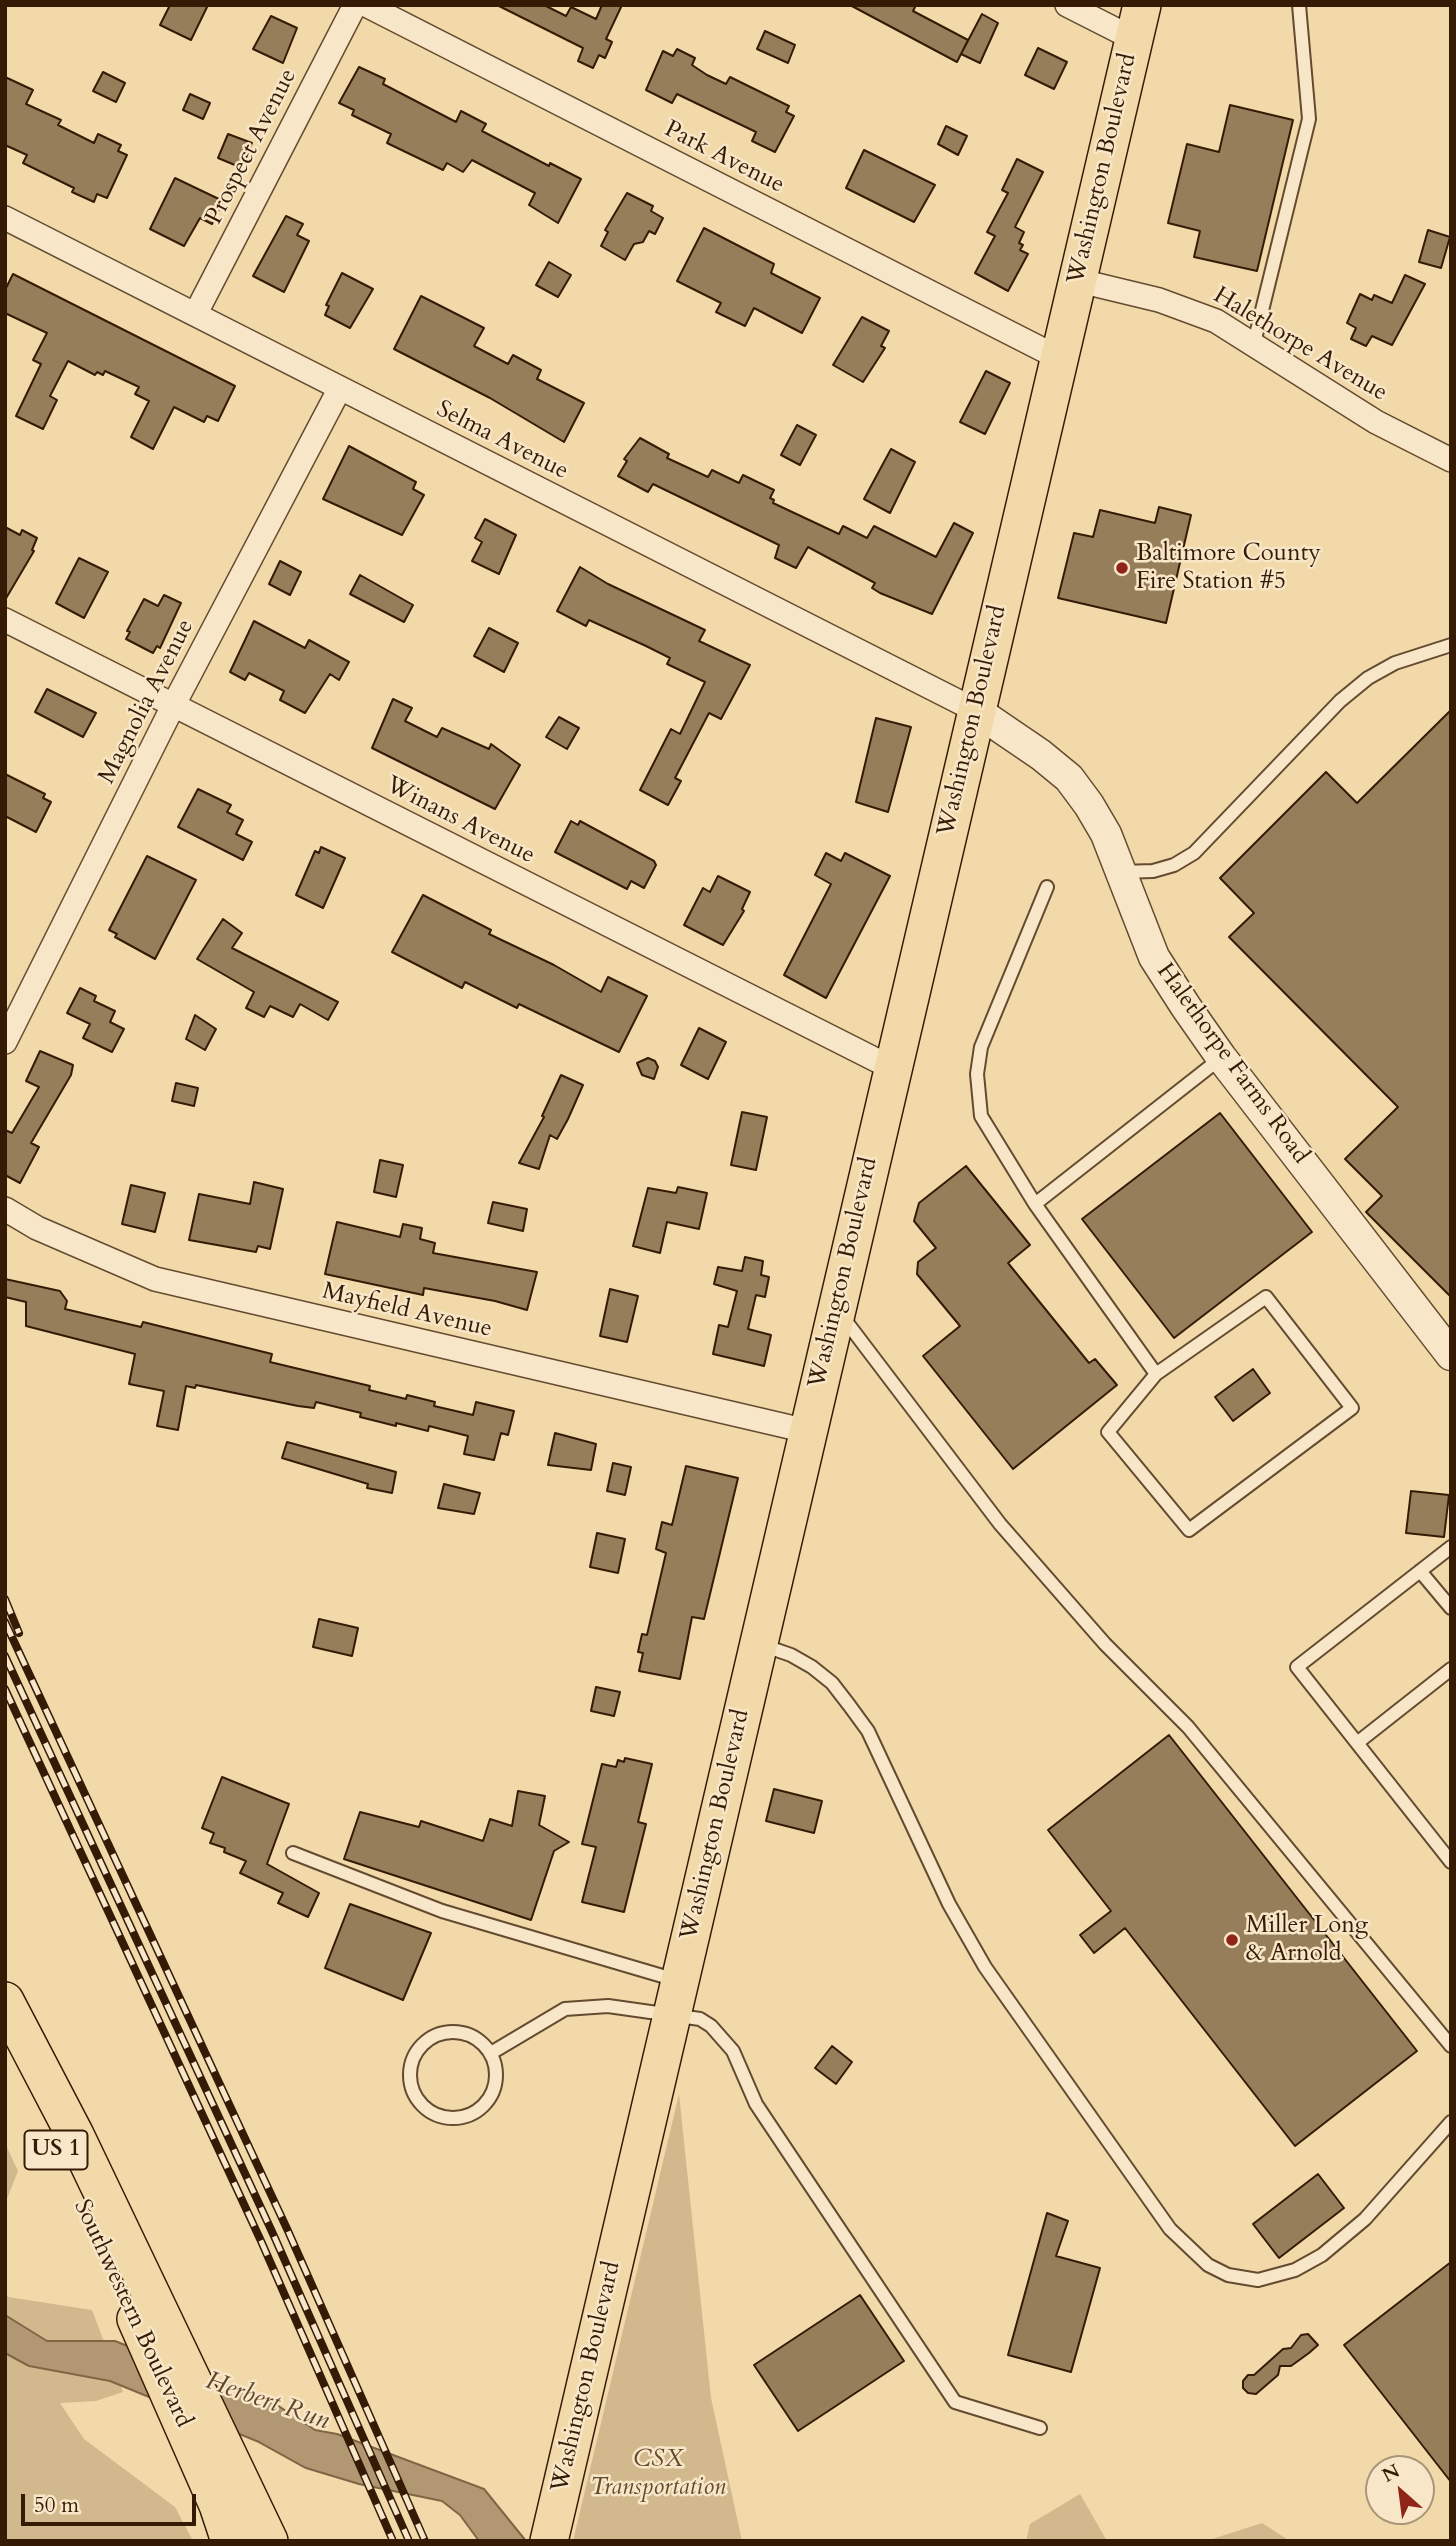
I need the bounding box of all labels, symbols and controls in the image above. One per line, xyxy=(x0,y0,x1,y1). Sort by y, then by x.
street label: Washington Boulevard xyxy=(1062,51,1144,287)
street label: Prospect Avenue xyxy=(200,65,304,229)
street label: Park Avenue xyxy=(659,116,789,200)
street label: Halethorpe Avenue xyxy=(1208,282,1392,408)
street label: Selma Avenue xyxy=(431,395,573,487)
place label: Baltimore County Fire Station #5 xyxy=(1136,540,1321,596)
marker: Baltimore County Fire Station #5 xyxy=(1114,560,1130,576)
street label: Washington Boulevard xyxy=(932,603,1014,839)
street label: Magnolia Avenue xyxy=(93,615,201,789)
street label: Winans Avenue xyxy=(381,771,539,871)
street label: Halethorpe Farms Road xyxy=(1150,958,1314,1170)
street label: Washington Boulevard xyxy=(803,1155,885,1391)
street label: Mayfield Avenue xyxy=(319,1277,495,1345)
street label: Washington Boulevard xyxy=(675,1707,757,1943)
place label: Miller Long & Arnold xyxy=(1246,1912,1368,1968)
marker: Miller Long & Arnold xyxy=(1224,1932,1240,1948)
road number: US 1 xyxy=(24,2130,88,2170)
street label: Southwestern Boulevard xyxy=(67,2196,197,2432)
street label: Washington Boulevard xyxy=(546,2259,628,2495)
water label: Herbert Run xyxy=(201,2366,333,2438)
park label: CSX Transportation xyxy=(590,2446,726,2502)
north arrow xyxy=(1365,2455,1435,2525)
text: N xyxy=(1378,2458,1404,2489)
scale bar xyxy=(24,2480,200,2524)
text: 50 m xyxy=(34,2491,79,2520)

